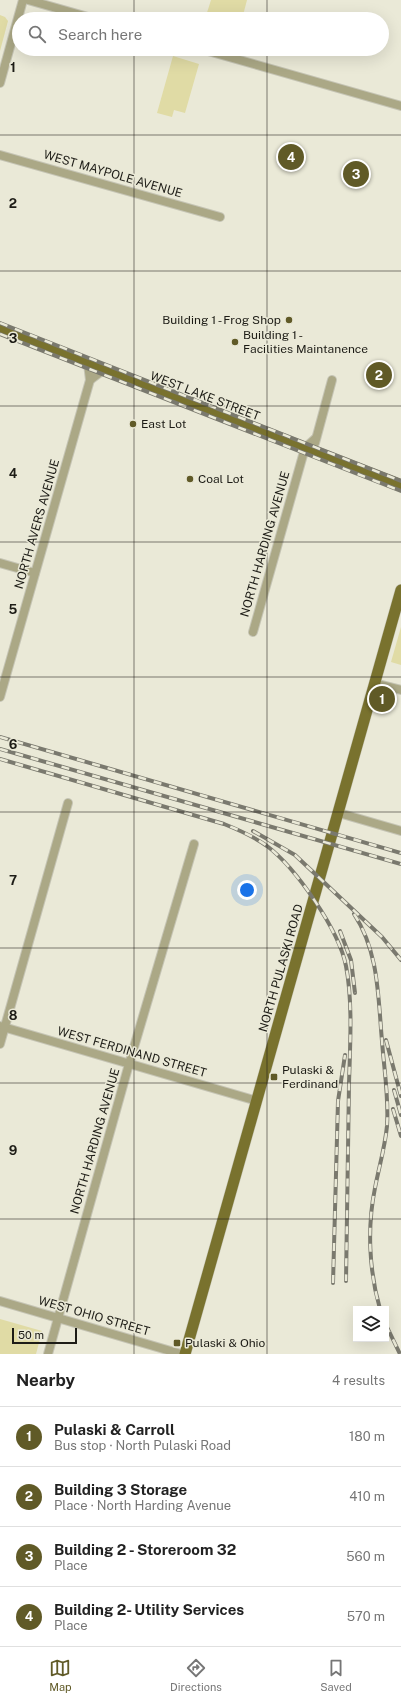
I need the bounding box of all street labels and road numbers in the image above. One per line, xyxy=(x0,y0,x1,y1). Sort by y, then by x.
street label: WEST MAYPOLE AVENUE xyxy=(42,147,184,201)
street label: WEST LAKE STREET xyxy=(148,369,262,423)
street label: NORTH AVERS AVENUE xyxy=(12,458,62,590)
street label: NORTH HARDING AVENUE xyxy=(237,470,293,618)
street label: NORTH PULASKI ROAD xyxy=(256,902,306,1034)
street label: WEST FERDINAND STREET xyxy=(56,1024,208,1080)
street label: NORTH HARDING AVENUE xyxy=(67,1067,123,1215)
street label: WEST OHIO STREET xyxy=(37,1293,151,1339)

